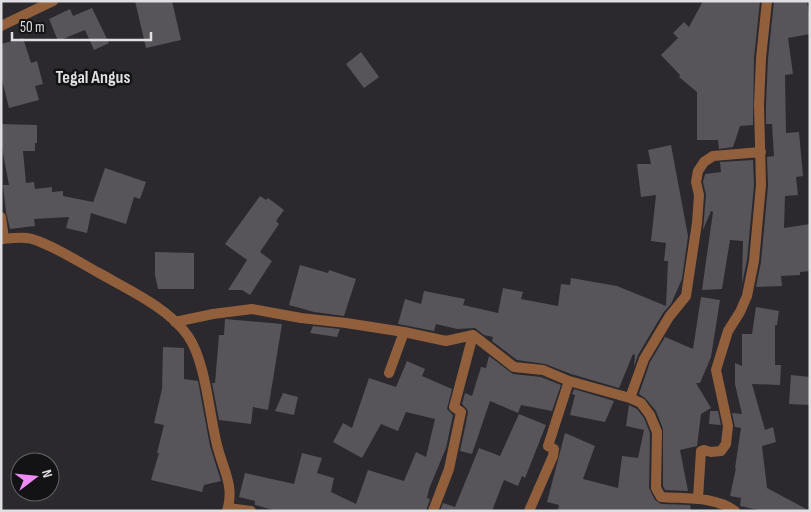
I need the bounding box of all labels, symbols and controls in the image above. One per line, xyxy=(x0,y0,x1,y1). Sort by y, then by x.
scale bar xyxy=(12,10,151,42)
text: 50 m xyxy=(20,18,45,37)
district label: Tegal Angus xyxy=(56,67,130,88)
north arrow xyxy=(10,452,60,502)
text: N xyxy=(38,468,56,479)

